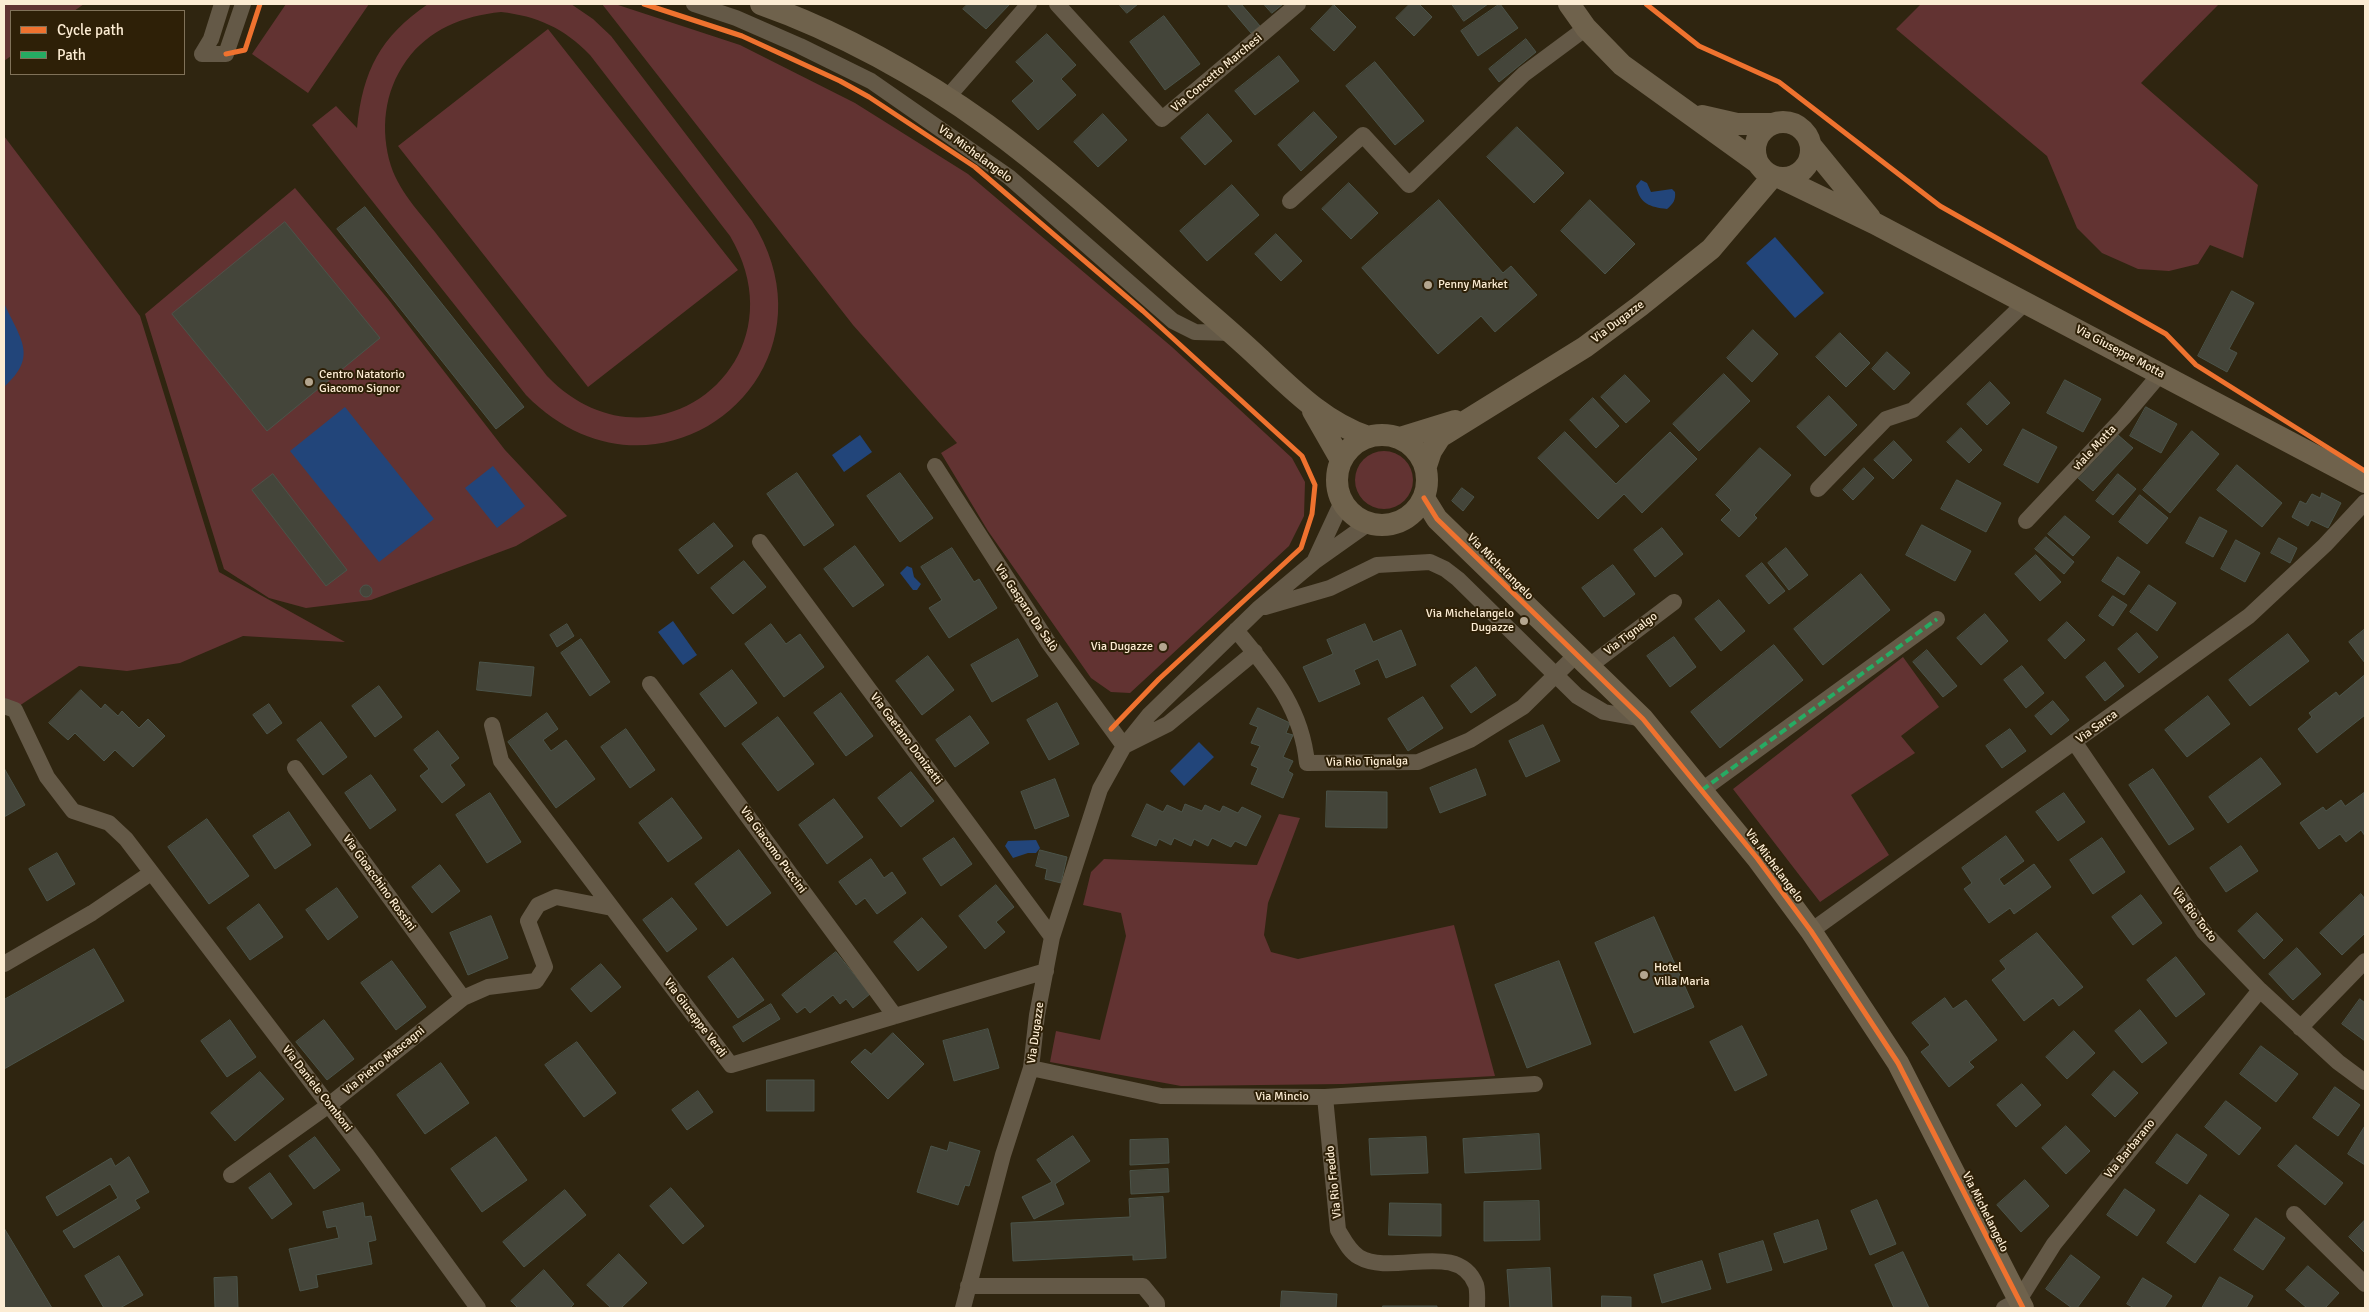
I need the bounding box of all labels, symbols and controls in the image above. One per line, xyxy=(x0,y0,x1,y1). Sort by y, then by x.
legend xyxy=(10,10,185,75)
text: Cycle path xyxy=(57,21,124,39)
street label: Via Concetto Marchesi xyxy=(1169,31,1265,115)
text: Path xyxy=(57,46,86,64)
street label: Via Michelangelo xyxy=(935,122,1015,186)
place label: Penny Market xyxy=(1438,278,1508,292)
marker: Penny Market xyxy=(1422,279,1434,291)
street label: Via Dugazze xyxy=(1589,298,1647,346)
street label: Via Giuseppe Motta xyxy=(2073,322,2167,382)
place label: Centro Natatorio Giacomo Signor xyxy=(319,368,405,396)
marker: Centro Natatorio Giacomo Signor xyxy=(303,376,315,388)
street label: viale Motta xyxy=(2070,422,2120,474)
street label: Via Michelangelo xyxy=(1464,531,1536,603)
street label: Via Gasparo Da Salò xyxy=(991,562,1061,654)
place label: Via Michelangelo Dugazze xyxy=(1426,607,1514,635)
street label: Via Tignalgo xyxy=(1602,609,1660,659)
marker: Via Michelangelo Dugazze xyxy=(1518,615,1530,627)
place label: Via Dugazze xyxy=(1091,640,1153,654)
marker: Via Dugazze xyxy=(1157,641,1169,653)
street label: Via Gaetano Donizetti xyxy=(867,690,945,788)
street label: Via Sarca xyxy=(2074,707,2120,747)
street label: Via Rio Tignalga xyxy=(1326,754,1408,770)
street label: Via Giacomo Puccini xyxy=(737,804,809,896)
street label: Via Michelangelo xyxy=(1742,826,1806,906)
street label: Via Gioacchino Rossini xyxy=(339,832,419,934)
street label: Via Rio Torto xyxy=(2169,885,2219,945)
place label: Hotel Villa Maria xyxy=(1654,961,1710,989)
marker: Hotel Villa Maria xyxy=(1638,969,1650,981)
street label: Via Giuseppe Verdi xyxy=(661,976,729,1060)
street label: Via Dugazze xyxy=(1025,1001,1047,1065)
street label: Via Pietro Mascagni xyxy=(340,1024,428,1098)
street label: Via Daniele Comboni xyxy=(279,1043,355,1135)
street label: Via Mincio xyxy=(1255,1090,1309,1104)
street label: Via Barbarano xyxy=(2102,1116,2158,1182)
street label: Via Rio Freddo xyxy=(1323,1145,1345,1219)
street label: Via Michelangelo xyxy=(1959,1169,2011,1255)

